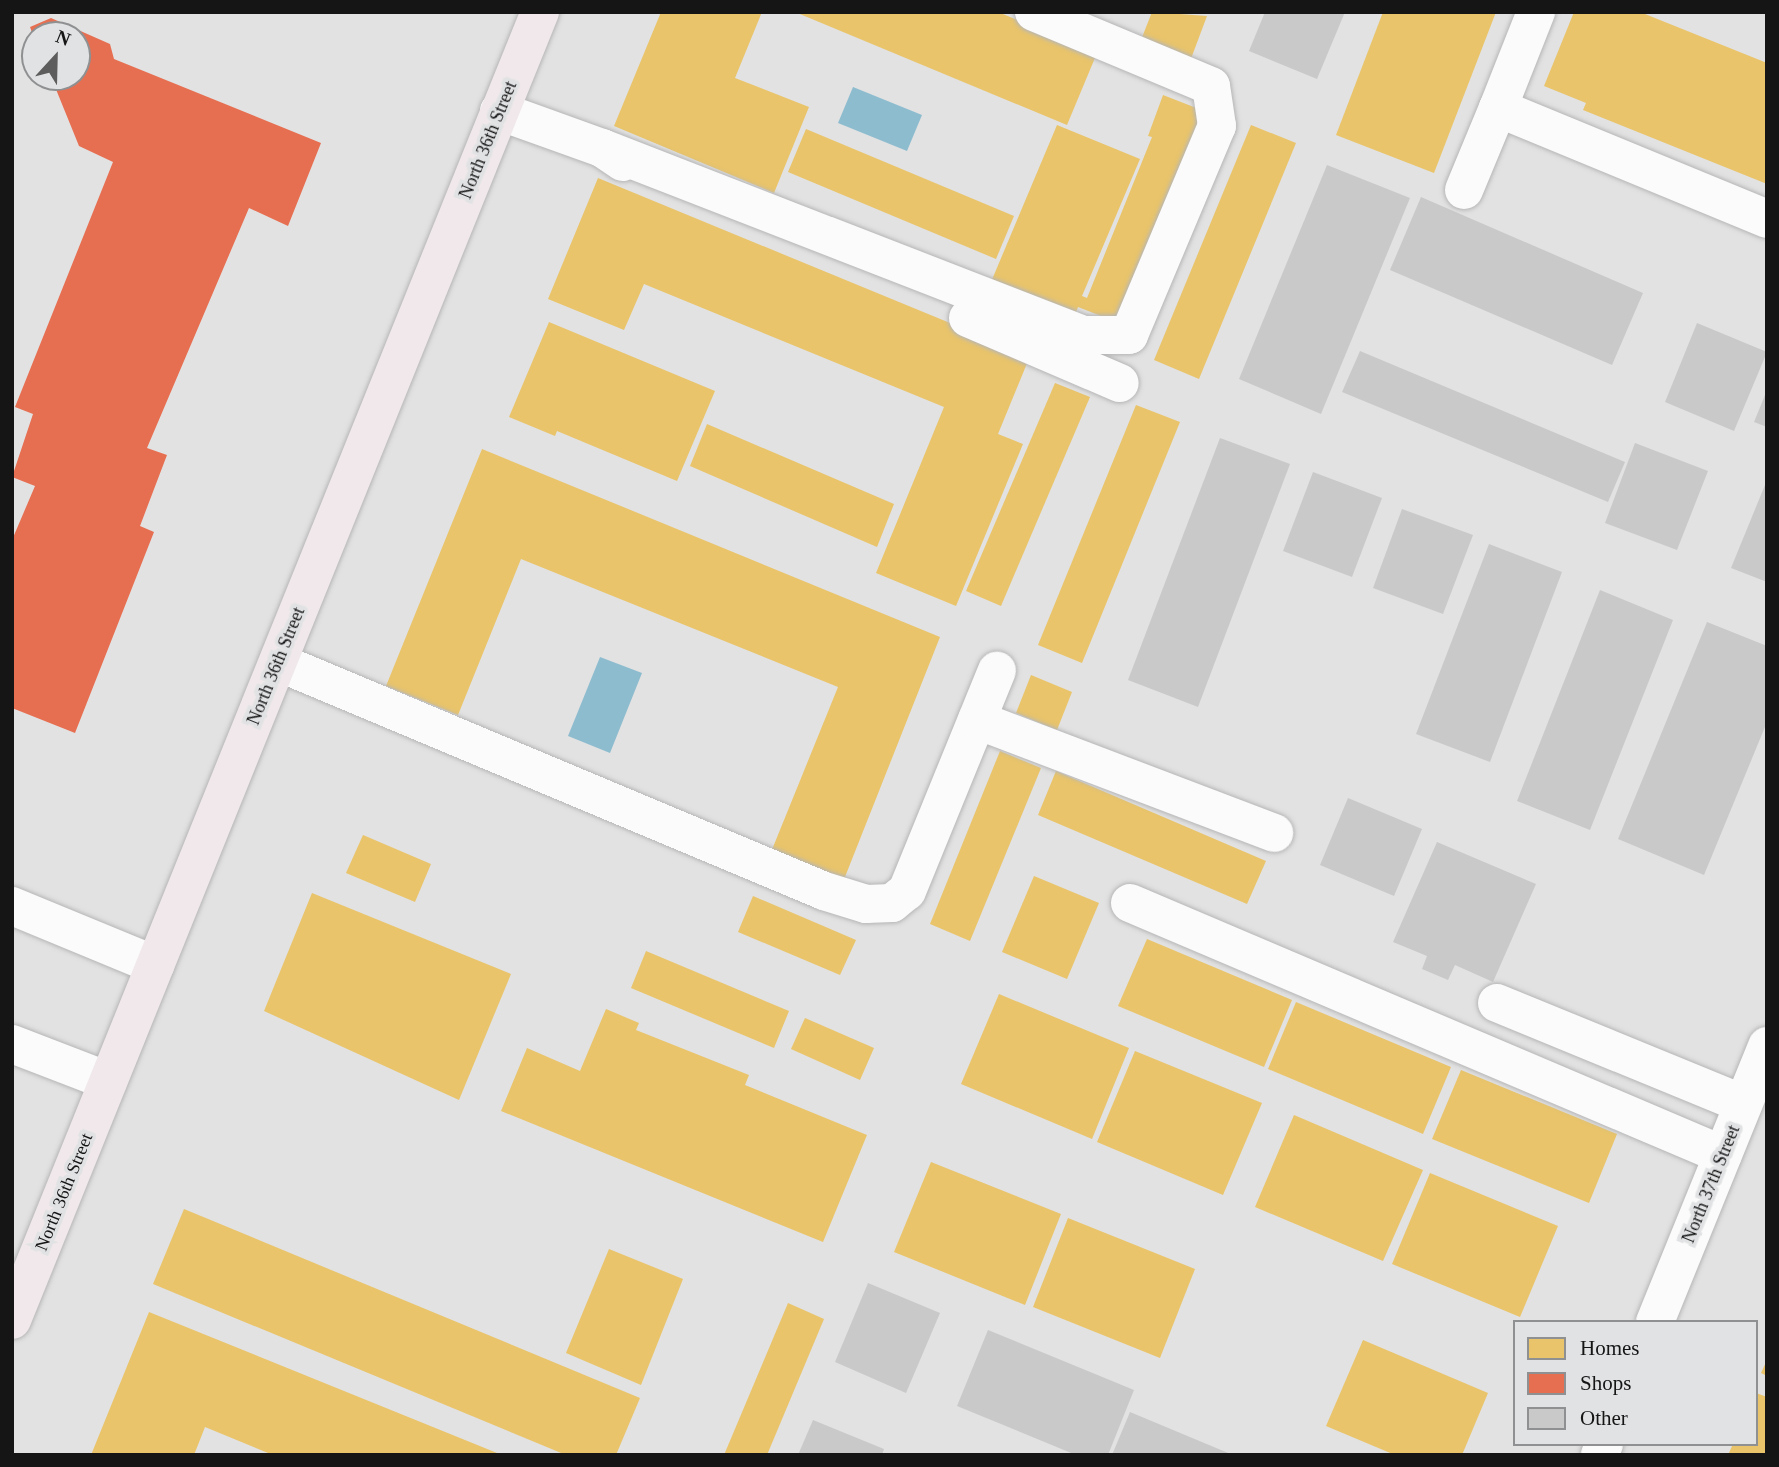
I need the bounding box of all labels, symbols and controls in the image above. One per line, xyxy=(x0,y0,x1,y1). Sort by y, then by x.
north arrow xyxy=(21,21,91,91)
text: N xyxy=(53,26,74,50)
street label: North 36th Street xyxy=(455,78,521,202)
street label: North 36th Street xyxy=(243,604,309,728)
street label: North 37th Street xyxy=(1678,1122,1744,1246)
street label: North 36th Street xyxy=(31,1130,97,1254)
legend xyxy=(1513,1320,1758,1446)
text: Homes xyxy=(1580,1336,1640,1360)
text: Shops xyxy=(1580,1371,1631,1395)
text: Other xyxy=(1580,1406,1628,1430)

